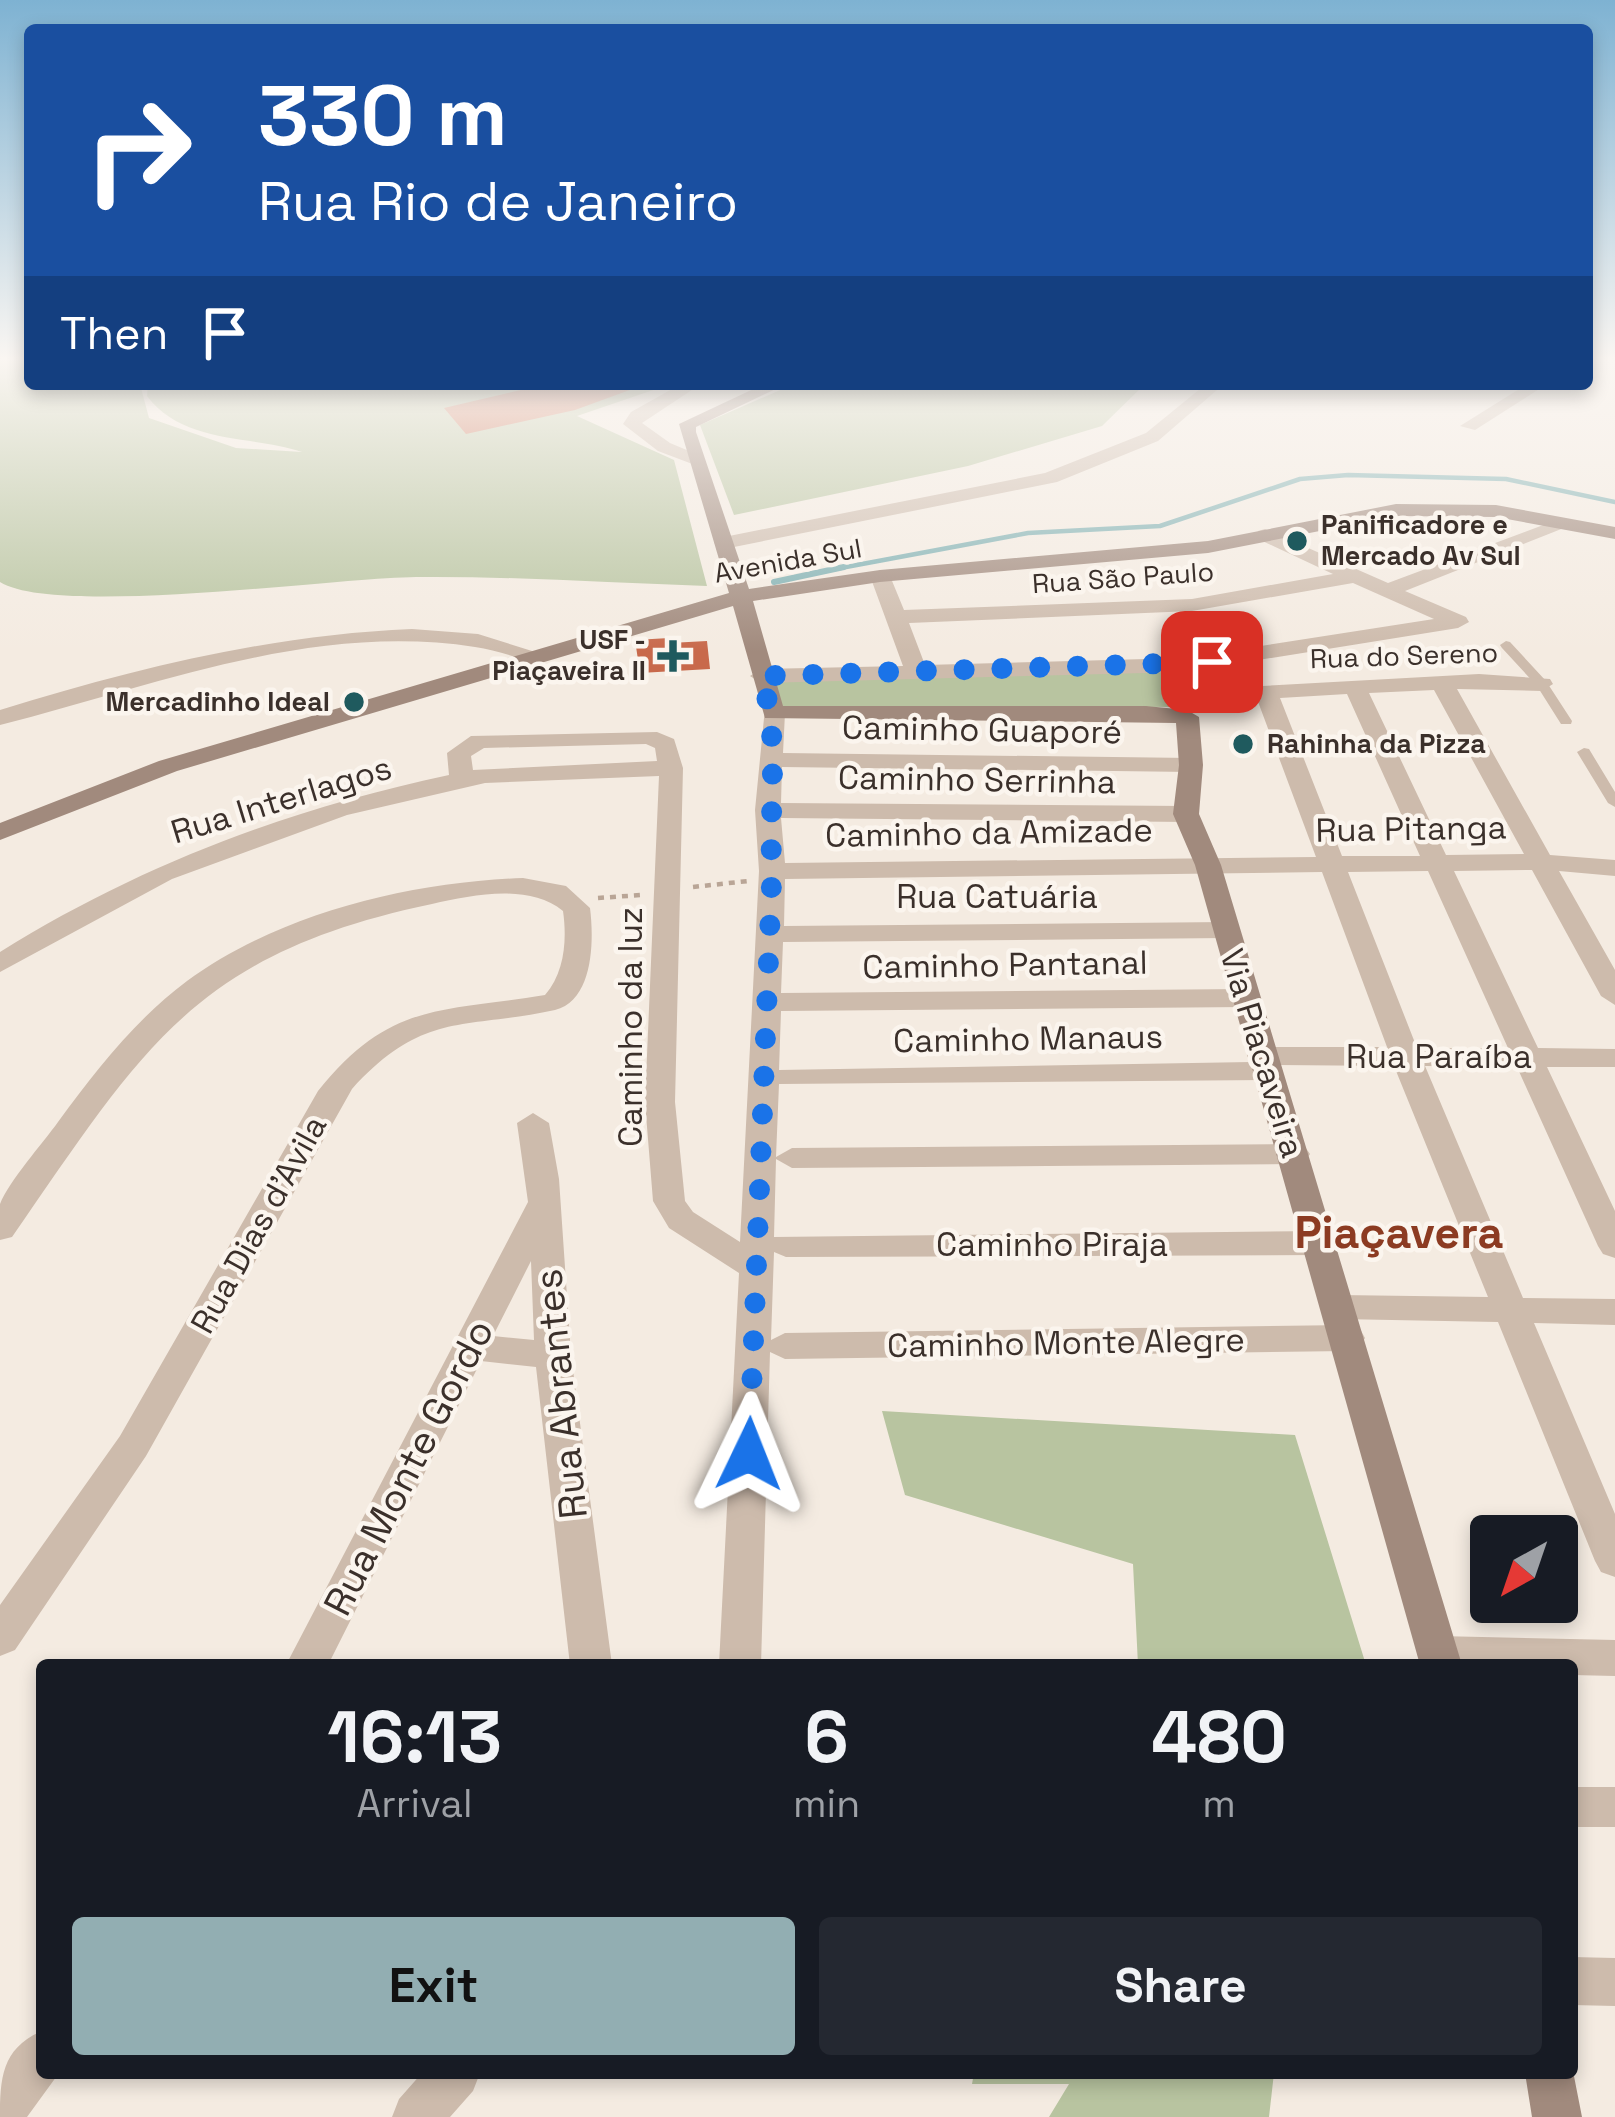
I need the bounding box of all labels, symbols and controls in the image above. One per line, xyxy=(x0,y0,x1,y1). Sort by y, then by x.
text: 330 m xyxy=(258,62,508,170)
icon: right xyxy=(60,72,216,228)
text: Rua Rio de Janeiro xyxy=(258,167,738,236)
icon: arrive xyxy=(192,300,258,366)
text: Then xyxy=(60,305,168,362)
place label: Panificadore e Mercado Av Sul xyxy=(1321,507,1521,573)
marker: Panificadore e Mercado Av Sul xyxy=(1284,528,1310,554)
street label: Avenida Sul xyxy=(711,530,864,591)
street label: Rua São Paulo xyxy=(1031,554,1215,601)
pin xyxy=(1161,611,1263,713)
place label: USF - Piaçaveira II xyxy=(492,622,646,688)
icon: arrive xyxy=(1179,629,1245,695)
street label: Rua do Sereno xyxy=(1309,635,1499,676)
marker: USF - Piaçaveira II xyxy=(657,640,689,672)
place label: Mercadinho Ideal xyxy=(105,684,330,719)
marker: Mercadinho Ideal xyxy=(341,689,367,715)
street label: Caminho Guaporé xyxy=(842,707,1122,753)
place label: Rahinha da Pizza xyxy=(1267,726,1486,761)
marker: Rahinha da Pizza xyxy=(1230,731,1256,757)
street label: Rua Interlagos xyxy=(166,746,397,853)
street label: Caminho Serrinha xyxy=(838,757,1116,803)
street label: Rua Pitanga xyxy=(1315,806,1507,852)
street label: Caminho da Amizade xyxy=(825,809,1153,857)
street label: Rua Catuária xyxy=(896,876,1098,918)
street label: Caminho da luz xyxy=(610,907,652,1147)
street label: Caminho Pantanal xyxy=(862,942,1148,988)
street label: Via Piacaveira xyxy=(1210,944,1314,1163)
street label: Caminho Manaus xyxy=(893,1016,1163,1062)
street label: Rua Paraíba xyxy=(1346,1036,1532,1078)
street label: Rua Dias d'Avila xyxy=(182,1108,336,1341)
district label: Piaçavera xyxy=(1294,1204,1504,1261)
street label: Caminho Piraja xyxy=(936,1224,1168,1266)
street label: Rua Abrantes xyxy=(523,1267,598,1521)
street label: Rua Monte Gordo xyxy=(313,1311,504,1623)
street label: Caminho Monte Alegre xyxy=(887,1319,1245,1367)
position arrow xyxy=(686,1391,812,1517)
north arrow xyxy=(1470,1515,1578,1623)
map controls xyxy=(1470,1515,1578,1623)
text: 16:13 xyxy=(327,1691,502,1783)
text: 6 xyxy=(804,1691,849,1783)
text: 480 xyxy=(1151,1691,1287,1783)
text: Arrival xyxy=(357,1779,473,1828)
text: min xyxy=(793,1779,860,1828)
text: m xyxy=(1202,1779,1236,1828)
button: Exit xyxy=(72,1917,795,2055)
button: Share xyxy=(819,1917,1542,2055)

